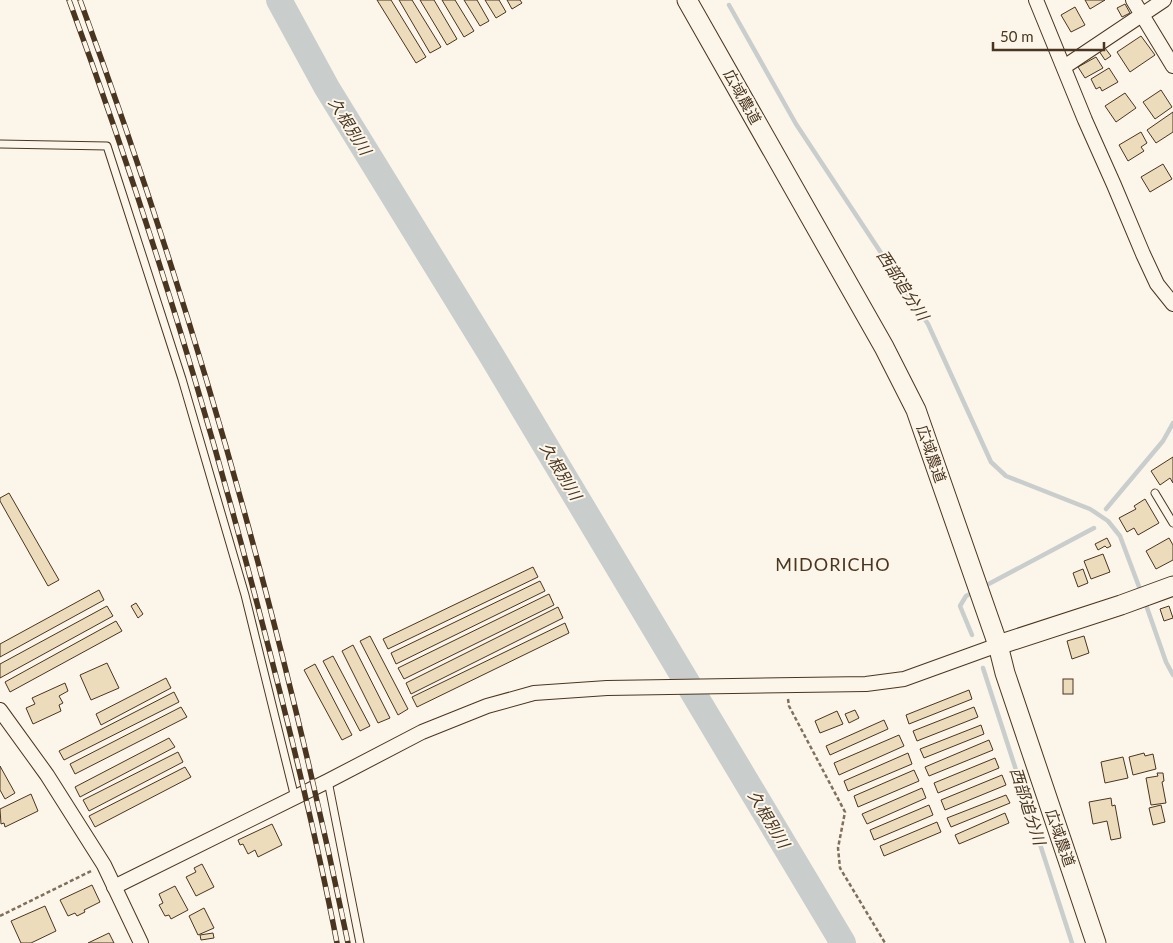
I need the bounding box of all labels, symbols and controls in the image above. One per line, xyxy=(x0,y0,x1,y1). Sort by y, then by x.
scale bar xyxy=(993,20,1104,52)
text: 50 m xyxy=(1000,27,1034,45)
street label: 広域農道 xyxy=(720,66,765,127)
water label: 久根別川 xyxy=(325,94,376,160)
water label: 西部追分川 xyxy=(874,246,934,325)
street label: 広域農道 xyxy=(914,422,950,485)
water label: 久根別川 xyxy=(537,438,587,505)
district label: MIDORICHO xyxy=(775,553,891,575)
water label: 西部追分川 xyxy=(1007,765,1050,849)
water label: 久根別川 xyxy=(745,786,795,853)
street label: 広域農道 xyxy=(1043,806,1079,869)

